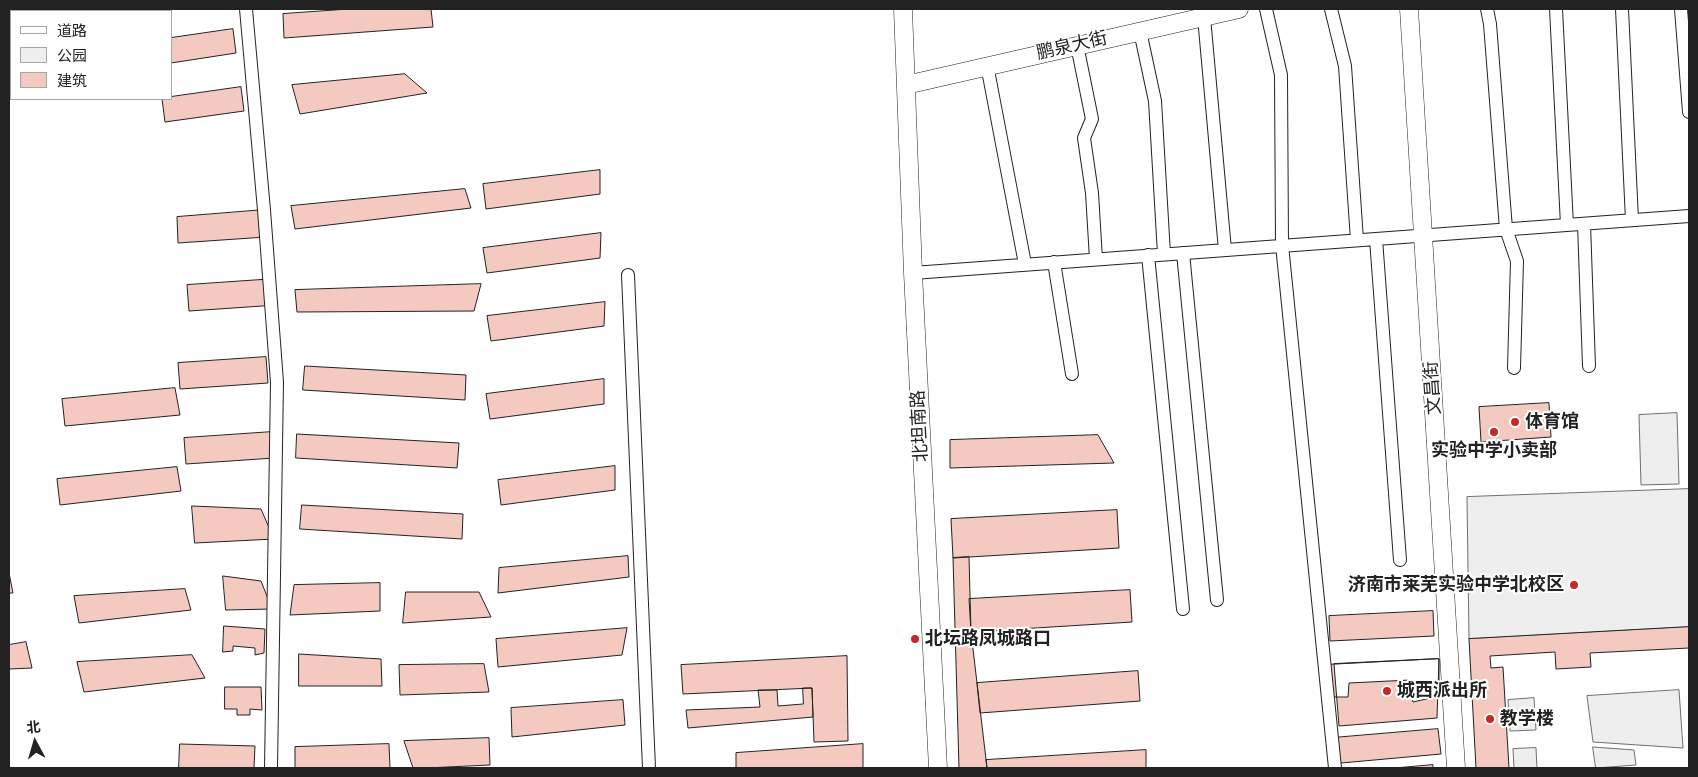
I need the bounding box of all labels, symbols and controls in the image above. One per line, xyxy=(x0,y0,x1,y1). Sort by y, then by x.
legend xyxy=(10,10,172,100)
text: 道路 xyxy=(57,21,87,40)
street label: 鹏泉大街 xyxy=(1034,27,1110,65)
text: 公园 xyxy=(57,46,87,65)
text: 建筑 xyxy=(57,71,87,90)
street label: 文昌街 xyxy=(1420,360,1446,416)
street label: 北坦南路 xyxy=(907,389,933,463)
place label: 体育馆 xyxy=(1525,411,1579,433)
marker: 体育馆 xyxy=(1509,416,1521,428)
marker: 实验中学小卖部 xyxy=(1488,426,1500,438)
place label: 实验中学小卖部 xyxy=(1431,440,1557,462)
place label: 济南市莱芜实验中学北校区 xyxy=(1348,574,1564,596)
marker: 济南市莱芜实验中学北校区 xyxy=(1568,579,1580,591)
place label: 北坛路凤城路口 xyxy=(925,628,1051,650)
marker: 北坛路凤城路口 xyxy=(909,633,921,645)
place label: 城西派出所 xyxy=(1397,680,1487,702)
marker: 城西派出所 xyxy=(1381,685,1393,697)
place label: 教学楼 xyxy=(1500,708,1554,730)
marker: 教学楼 xyxy=(1484,713,1496,725)
north arrow xyxy=(10,717,60,767)
text: 北 xyxy=(26,717,41,737)

